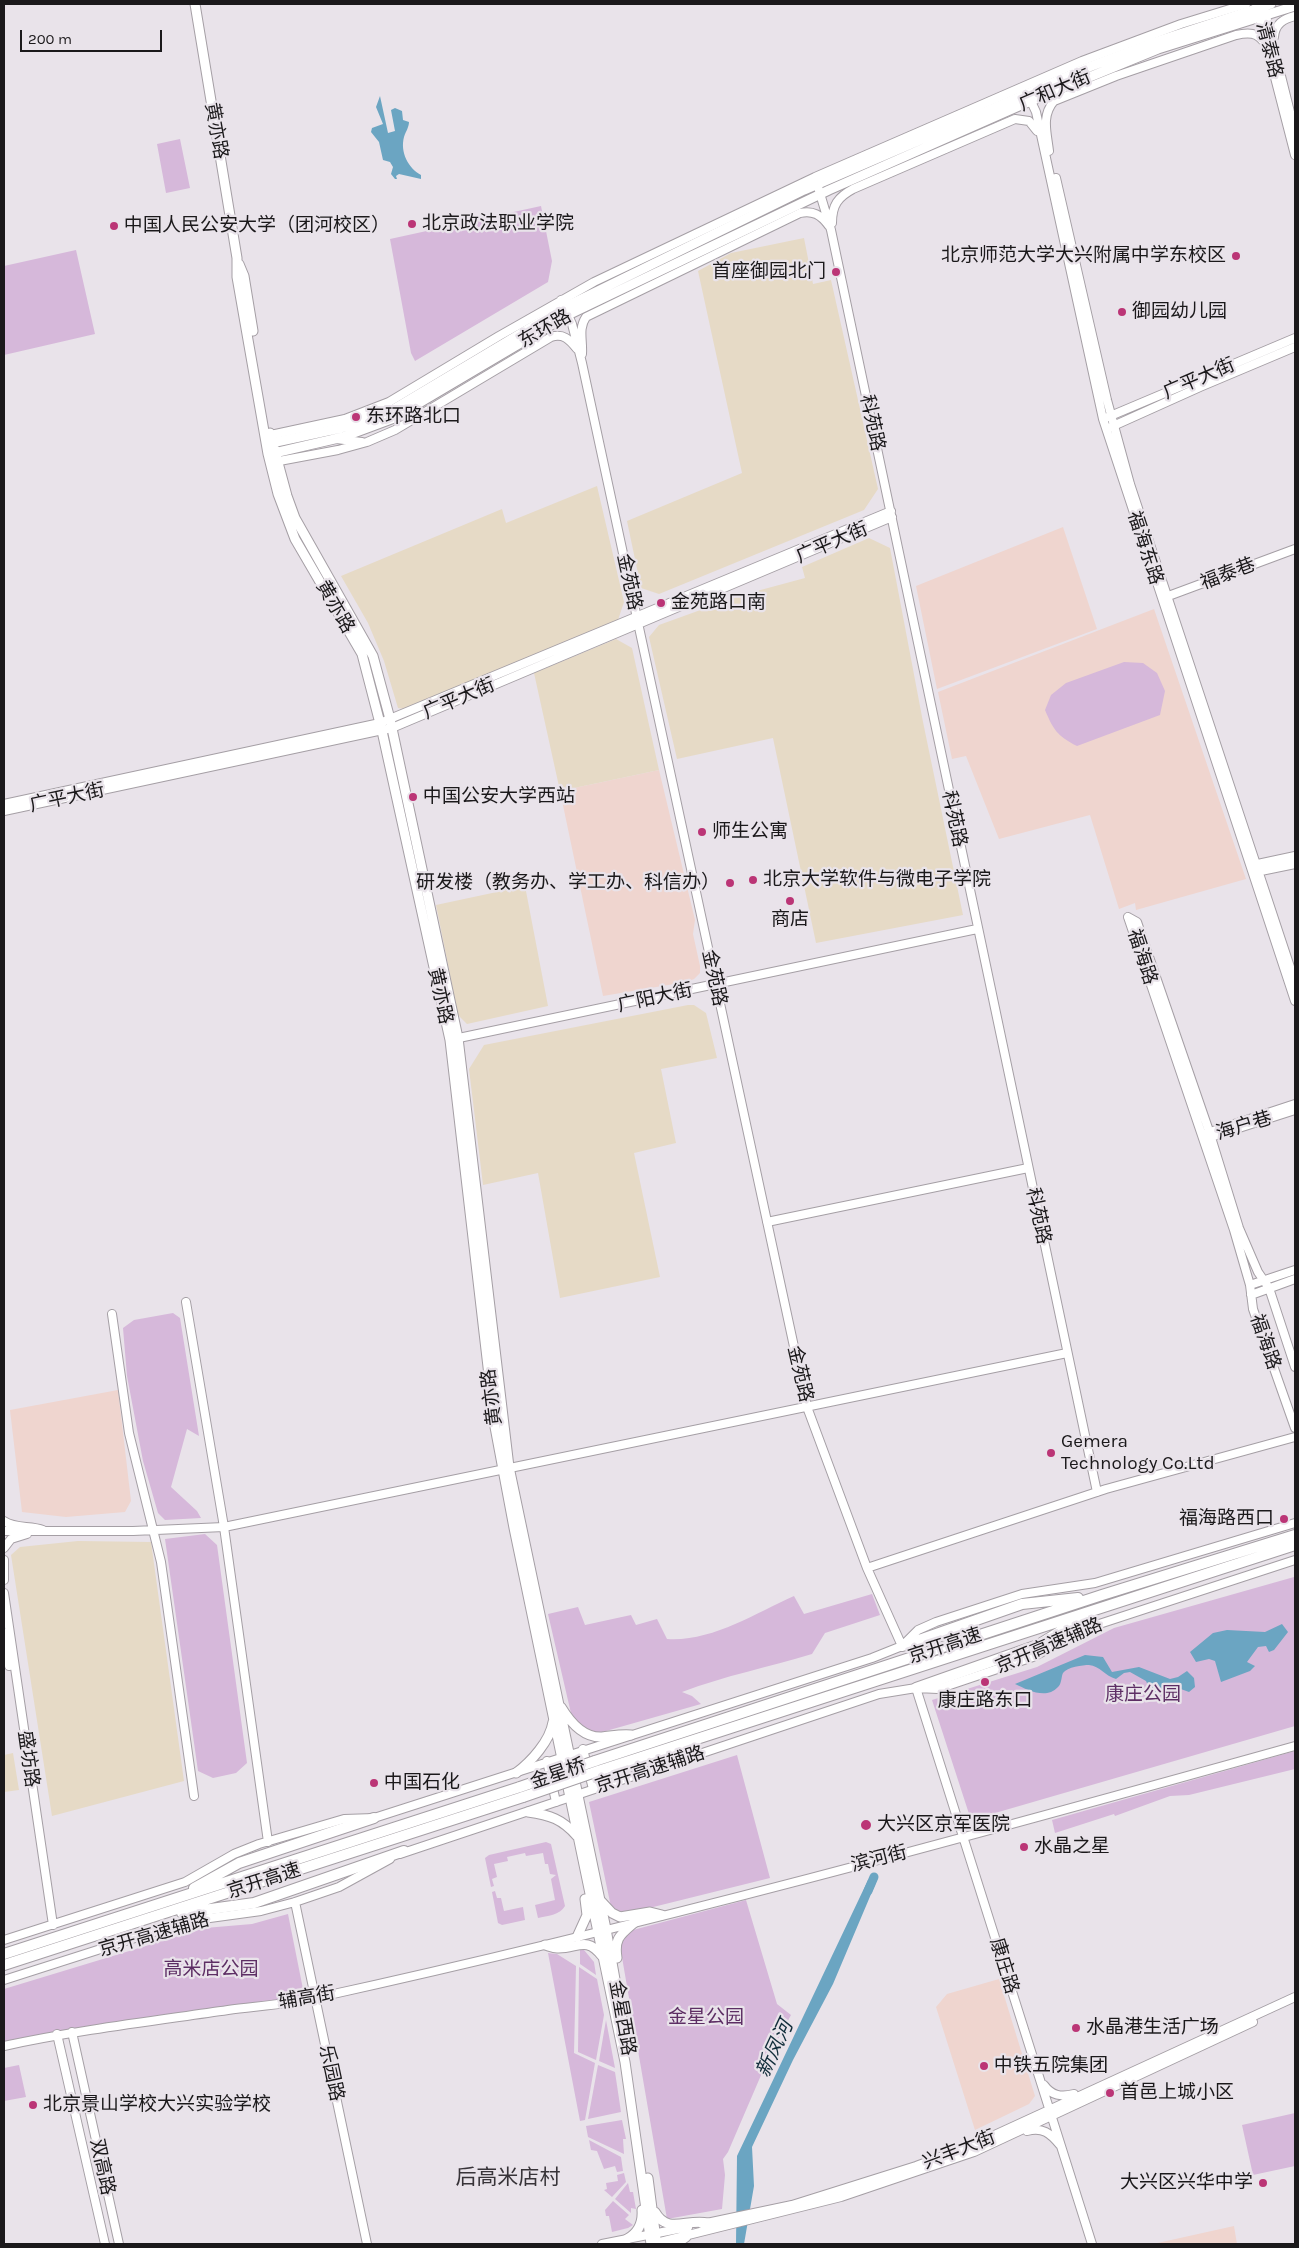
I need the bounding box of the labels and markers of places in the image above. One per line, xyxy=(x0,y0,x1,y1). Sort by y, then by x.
place label: 北京政法职业学院 xyxy=(422,213,574,235)
place label: 中国人民公安大学（团河校区） xyxy=(124,215,390,237)
marker: 北京政法职业学院 xyxy=(406,218,418,230)
marker: 中国人民公安大学（团河校区） xyxy=(108,220,120,232)
place label: 北京师范大学大兴附属中学东校区 xyxy=(941,245,1226,267)
marker: 北京师范大学大兴附属中学东校区 xyxy=(1230,250,1242,262)
place label: 首座御园北门 xyxy=(712,261,826,283)
marker: 首座御园北门 xyxy=(830,266,842,278)
place label: 御园幼儿园 xyxy=(1132,301,1227,323)
marker: 御园幼儿园 xyxy=(1116,306,1128,318)
place label: 东环路北口 xyxy=(366,406,461,428)
marker: 东环路北口 xyxy=(350,411,362,423)
place label: 金苑路口南 xyxy=(671,592,766,614)
marker: 金苑路口南 xyxy=(655,597,667,609)
place label: 中国公安大学西站 xyxy=(423,786,575,808)
marker: 中国公安大学西站 xyxy=(407,791,419,803)
place label: 师生公寓 xyxy=(712,821,788,843)
marker: 师生公寓 xyxy=(696,826,708,838)
place label: 北京大学软件与微电子学院 xyxy=(763,869,991,891)
place label: 研发楼（教务办、学工办、科信办） xyxy=(416,872,720,894)
marker: 北京大学软件与微电子学院 xyxy=(747,874,759,886)
marker: 研发楼（教务办、学工办、科信办） xyxy=(724,877,736,889)
marker: 商店 xyxy=(784,895,796,907)
place label: 商店 xyxy=(771,909,809,931)
place label: Gemera Technology Co.Ltd xyxy=(1061,1431,1215,1475)
marker: Gemera Technology Co.Ltd xyxy=(1045,1447,1057,1459)
place label: 福海路西口 xyxy=(1179,1508,1274,1530)
marker: 福海路西口 xyxy=(1278,1513,1290,1525)
marker: 康庄路东口 xyxy=(979,1676,991,1688)
place label: 康庄路东口 xyxy=(938,1690,1032,1712)
place label: 中国石化 xyxy=(384,1772,460,1794)
marker: 中国石化 xyxy=(368,1777,380,1789)
place label: 大兴区京军医院 xyxy=(877,1814,1010,1836)
marker: 大兴区京军医院 xyxy=(859,1818,873,1832)
place label: 水晶之星 xyxy=(1034,1836,1110,1858)
marker: 水晶之星 xyxy=(1018,1841,1030,1853)
place label: 水晶港生活广场 xyxy=(1086,2017,1219,2039)
marker: 水晶港生活广场 xyxy=(1070,2022,1082,2034)
place label: 中铁五院集团 xyxy=(994,2055,1108,2077)
marker: 中铁五院集团 xyxy=(978,2060,990,2072)
place label: 首邑上城小区 xyxy=(1120,2082,1234,2104)
marker: 首邑上城小区 xyxy=(1104,2087,1116,2099)
place label: 北京景山学校大兴实验学校 xyxy=(43,2094,271,2116)
marker: 北京景山学校大兴实验学校 xyxy=(27,2099,39,2111)
place label: 大兴区兴华中学 xyxy=(1120,2172,1253,2194)
marker: 大兴区兴华中学 xyxy=(1257,2177,1269,2189)

